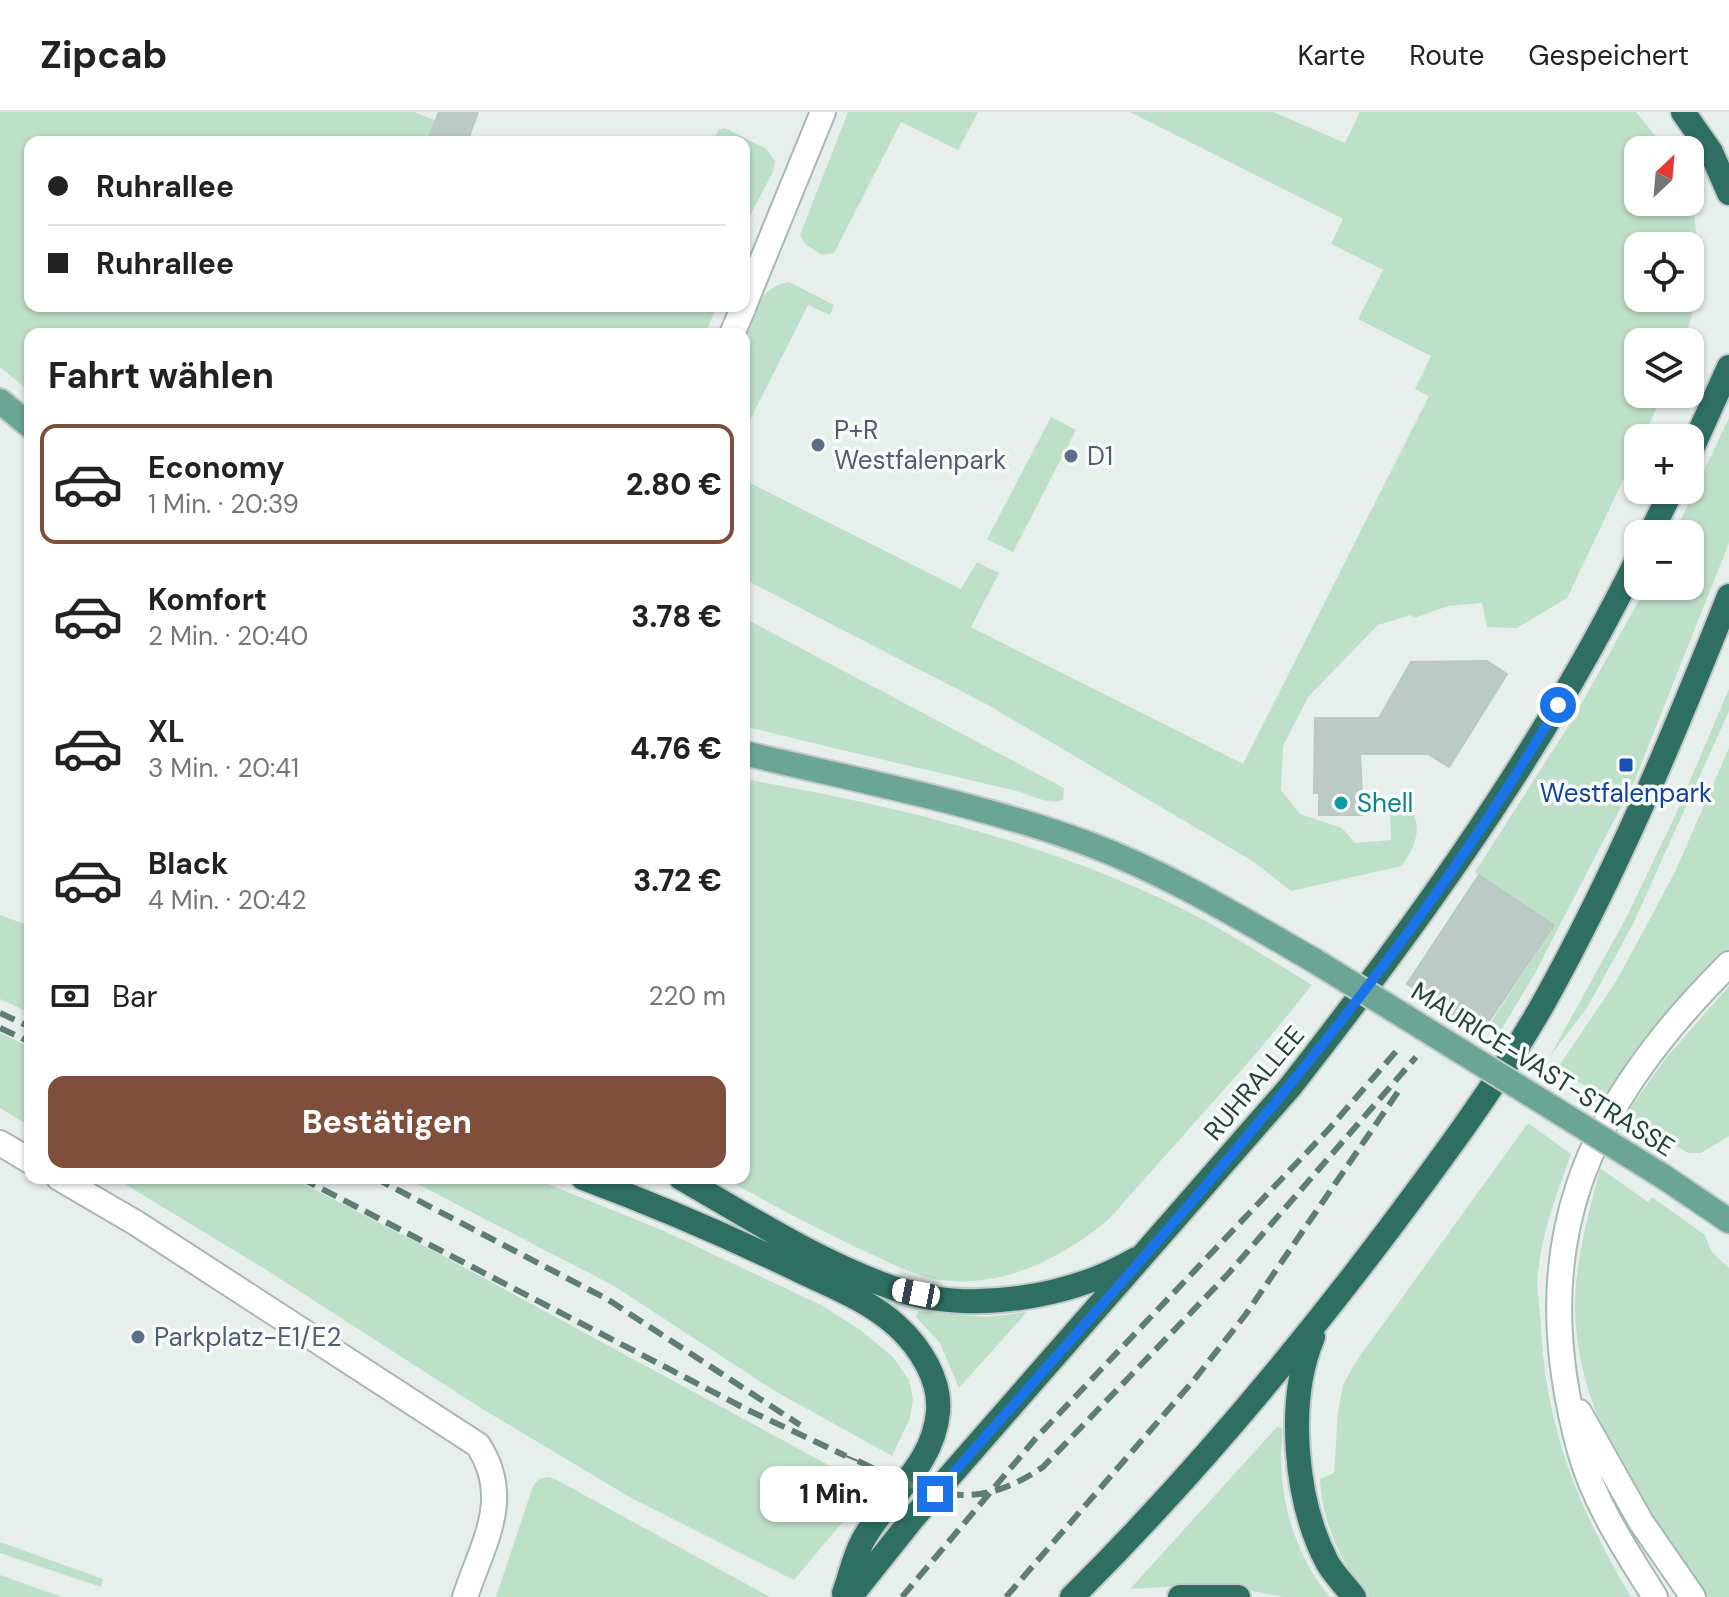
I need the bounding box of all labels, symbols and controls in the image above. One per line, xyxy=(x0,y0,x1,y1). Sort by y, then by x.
text: Zipcab xyxy=(40,30,167,80)
text: Karte xyxy=(1298,37,1365,74)
text: Route xyxy=(1409,37,1484,74)
text: Gespeichert xyxy=(1528,37,1689,74)
north arrow xyxy=(1624,136,1704,216)
map controls xyxy=(1624,136,1704,600)
text: Ruhrallee xyxy=(96,167,234,206)
button: locate xyxy=(1624,232,1704,312)
text: Ruhrallee xyxy=(96,244,234,283)
button: layers xyxy=(1624,328,1704,408)
text: Fahrt wählen xyxy=(48,352,274,399)
place label: P+R Westfalenpark xyxy=(834,413,1006,477)
button: + xyxy=(1624,424,1704,504)
marker: P+R Westfalenpark xyxy=(809,436,827,454)
place label: D1 xyxy=(1087,439,1113,473)
marker: D1 xyxy=(1062,447,1080,465)
icon: car xyxy=(52,448,124,520)
text: Economy xyxy=(148,448,285,487)
text: 2.80 € xyxy=(626,465,722,504)
text: 1 Min. · 20:39 xyxy=(148,487,299,521)
button: − xyxy=(1624,520,1704,600)
icon: car xyxy=(52,580,124,652)
text: Komfort xyxy=(148,580,267,619)
text: 3.78 € xyxy=(631,597,722,636)
text: 2 Min. · 20:40 xyxy=(148,619,308,653)
route start xyxy=(1540,687,1576,723)
icon: car xyxy=(52,712,124,784)
text: XL xyxy=(148,712,185,751)
text: 4.76 € xyxy=(630,729,722,768)
text: 3 Min. · 20:41 xyxy=(148,751,299,785)
marker: Westfalenpark xyxy=(1617,756,1635,774)
place label: Westfalenpark xyxy=(1540,776,1712,810)
place label: Shell xyxy=(1357,786,1413,820)
marker: Shell xyxy=(1332,794,1350,812)
icon: car xyxy=(52,844,124,916)
text: Black xyxy=(148,844,228,883)
text: 3.72 € xyxy=(633,861,722,900)
text: 4 Min. · 20:42 xyxy=(148,883,306,917)
icon: cash xyxy=(48,974,92,1018)
street label: MAURICE-VAST-STRASSE xyxy=(1405,974,1681,1164)
text: Bar xyxy=(112,977,158,1016)
text: 220 m xyxy=(648,979,726,1013)
street label: RUHRALLEE xyxy=(1196,1019,1312,1147)
button: Bestätigen xyxy=(48,1076,726,1168)
car xyxy=(890,1277,942,1309)
place label: Parkplatz-E1/E2 xyxy=(154,1320,342,1354)
marker: Parkplatz-E1/E2 xyxy=(129,1328,147,1346)
callout: 1 Min. xyxy=(759,1466,907,1522)
route end xyxy=(917,1476,953,1512)
text: 1 Min. xyxy=(800,1477,868,1511)

